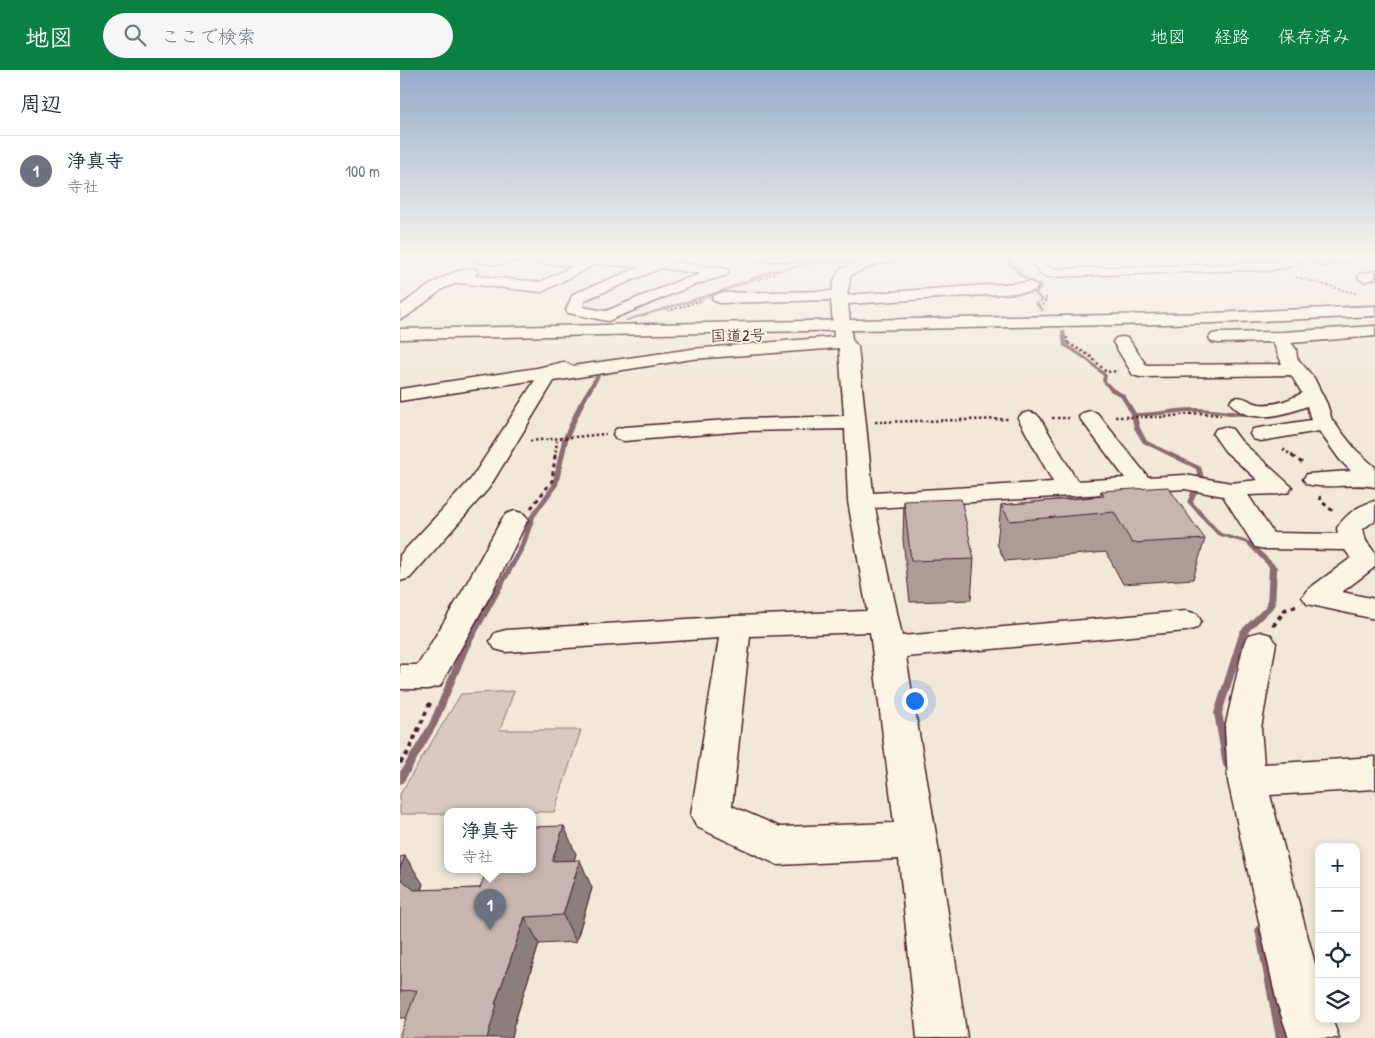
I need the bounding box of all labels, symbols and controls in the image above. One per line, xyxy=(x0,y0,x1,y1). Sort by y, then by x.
search box xyxy=(103,13,453,58)
text: 地図 xyxy=(25,21,73,53)
icon: search xyxy=(121,21,149,49)
text: ここで検索 xyxy=(161,23,256,49)
text: 地図 xyxy=(1150,24,1186,49)
text: 経路 xyxy=(1214,24,1250,49)
text: 保存済み xyxy=(1278,24,1350,49)
text: 周辺 xyxy=(20,89,62,118)
text: 浄真寺 xyxy=(67,147,124,173)
text: 1 xyxy=(33,160,39,182)
text: 100 m xyxy=(345,160,380,182)
text: 寺社 xyxy=(67,175,99,197)
street label: 国道2号 xyxy=(710,324,766,346)
your location xyxy=(902,688,928,714)
popup xyxy=(444,808,536,873)
text: 浄真寺 xyxy=(461,817,519,843)
map controls xyxy=(1315,843,1360,1023)
button: + xyxy=(1315,843,1360,888)
text: 寺社 xyxy=(461,845,494,867)
button: − xyxy=(1315,888,1360,933)
pin: 1 xyxy=(474,889,506,930)
button: locate xyxy=(1315,933,1360,978)
button: layers xyxy=(1315,978,1360,1023)

